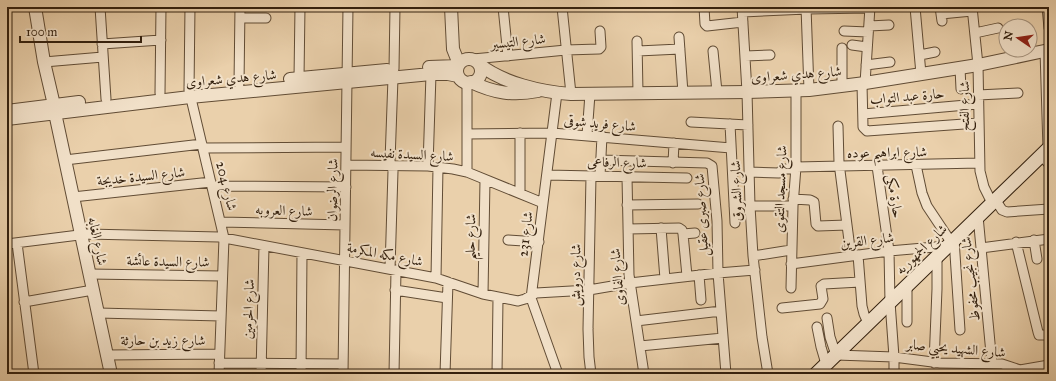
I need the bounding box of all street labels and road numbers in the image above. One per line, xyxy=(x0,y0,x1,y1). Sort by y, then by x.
street label: شارع التيسير xyxy=(488,30,547,56)
street label: شارع هدي شعراوى xyxy=(750,63,842,89)
street label: شارع هدي شعراوى xyxy=(185,66,277,94)
street label: شارع الفتح xyxy=(956,81,977,131)
street label: حارة عبد التواب xyxy=(869,85,945,108)
street label: شارع فريد شوقى xyxy=(563,112,637,138)
street label: شارع ابراهيم عوده xyxy=(847,143,927,167)
street label: شارع السيدة نفيسه xyxy=(370,144,454,168)
street label: شارع مسجد التقوى xyxy=(770,145,794,233)
street label: شارع الرفاعى xyxy=(587,153,647,175)
street label: شارع الرضوان xyxy=(323,158,345,222)
street label: شارع 204 xyxy=(209,160,241,213)
street label: شارع الشروق xyxy=(727,160,749,222)
street label: شارع السيدة خديجة xyxy=(96,163,186,193)
street label: شارع صبرى عقيل xyxy=(691,173,715,257)
street label: حارة مكى xyxy=(882,173,906,219)
street label: شارع العروبه xyxy=(255,201,313,223)
street label: شارع 231 xyxy=(514,210,540,258)
street label: شارع حليم xyxy=(462,214,484,260)
street label: شارع الغابه xyxy=(81,215,111,268)
street label: شارع الجمهوريه xyxy=(892,221,953,280)
street label: شارع القرين xyxy=(839,229,895,255)
street label: شارع نجيب محفوظ xyxy=(958,236,986,322)
street label: شارع مكه المكرمة xyxy=(345,239,424,273)
street label: شارع درويش xyxy=(566,244,588,306)
street label: شارع الفاوى xyxy=(607,247,631,306)
street label: شارع السيدة عائشة xyxy=(126,252,210,274)
street label: شارع الحرمين xyxy=(239,279,261,339)
street label: شارع زيد بن حارثة xyxy=(121,332,205,352)
street label: شارع الشهيد يحيي صابر xyxy=(903,336,1006,365)

